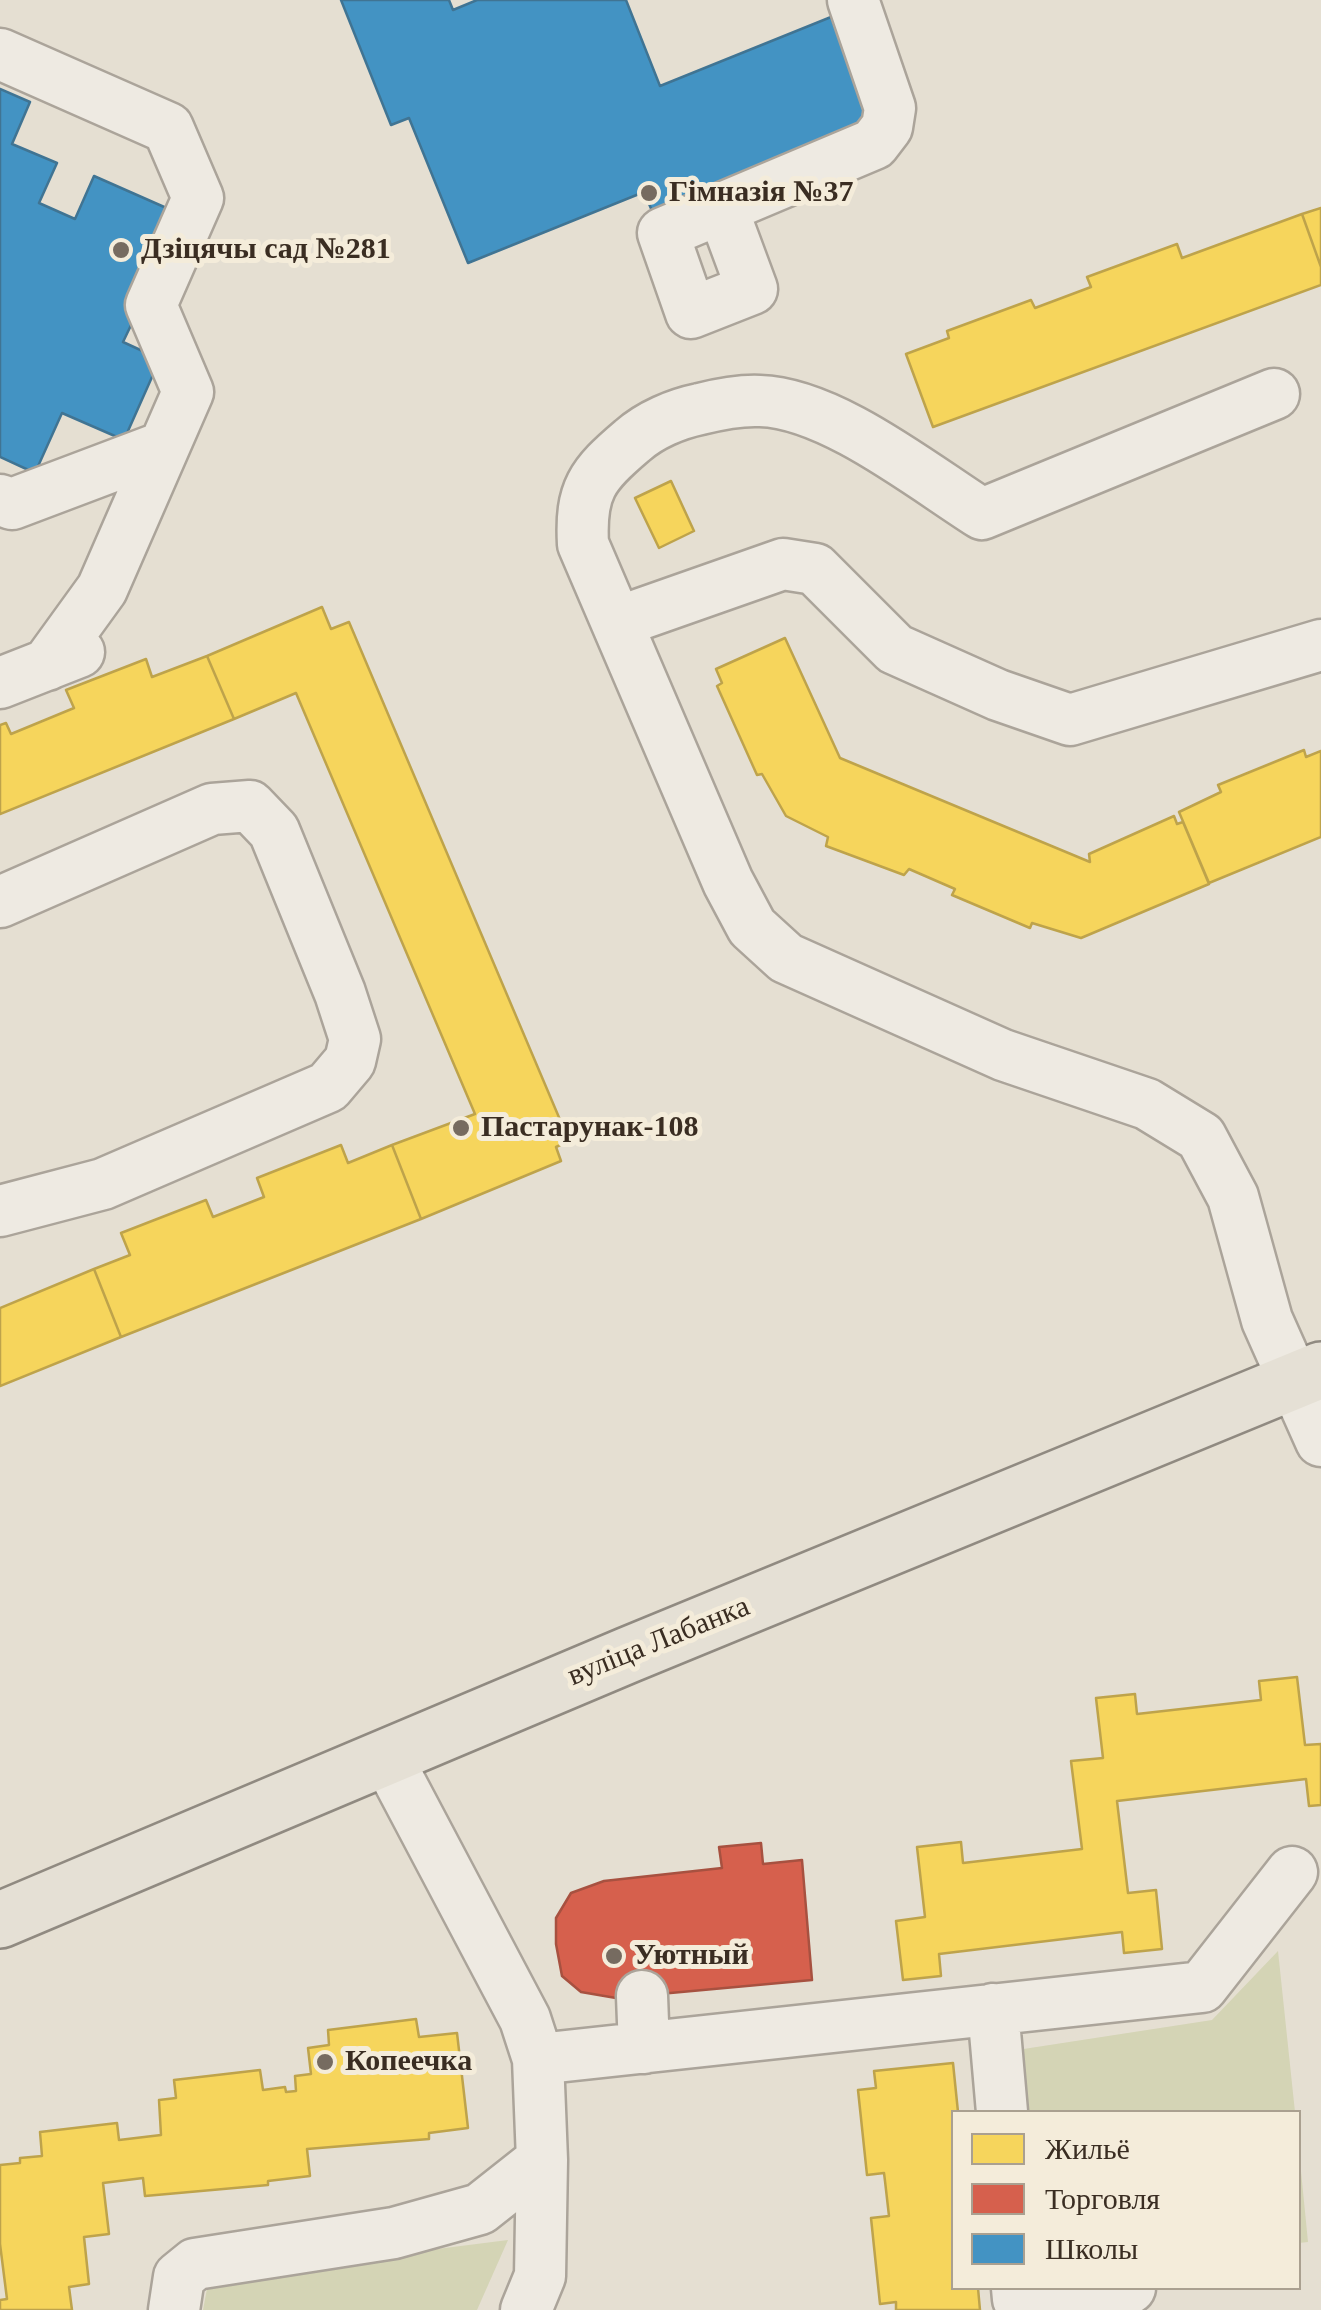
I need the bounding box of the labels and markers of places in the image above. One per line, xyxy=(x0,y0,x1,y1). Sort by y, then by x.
place label: Гімназія №37 xyxy=(669,175,853,211)
marker: Гімназія №37 xyxy=(638,182,660,204)
place label: Дзіцячы сад №281 xyxy=(141,232,391,268)
marker: Дзіцячы сад №281 xyxy=(110,239,132,261)
place label: Пастарунак-108 xyxy=(481,1110,699,1146)
marker: Пастарунак-108 xyxy=(450,1117,472,1139)
place label: Уютный xyxy=(634,1938,749,1974)
marker: Уютный xyxy=(603,1945,625,1967)
place label: Копеечка xyxy=(345,2044,472,2080)
marker: Копеечка xyxy=(314,2051,336,2073)

